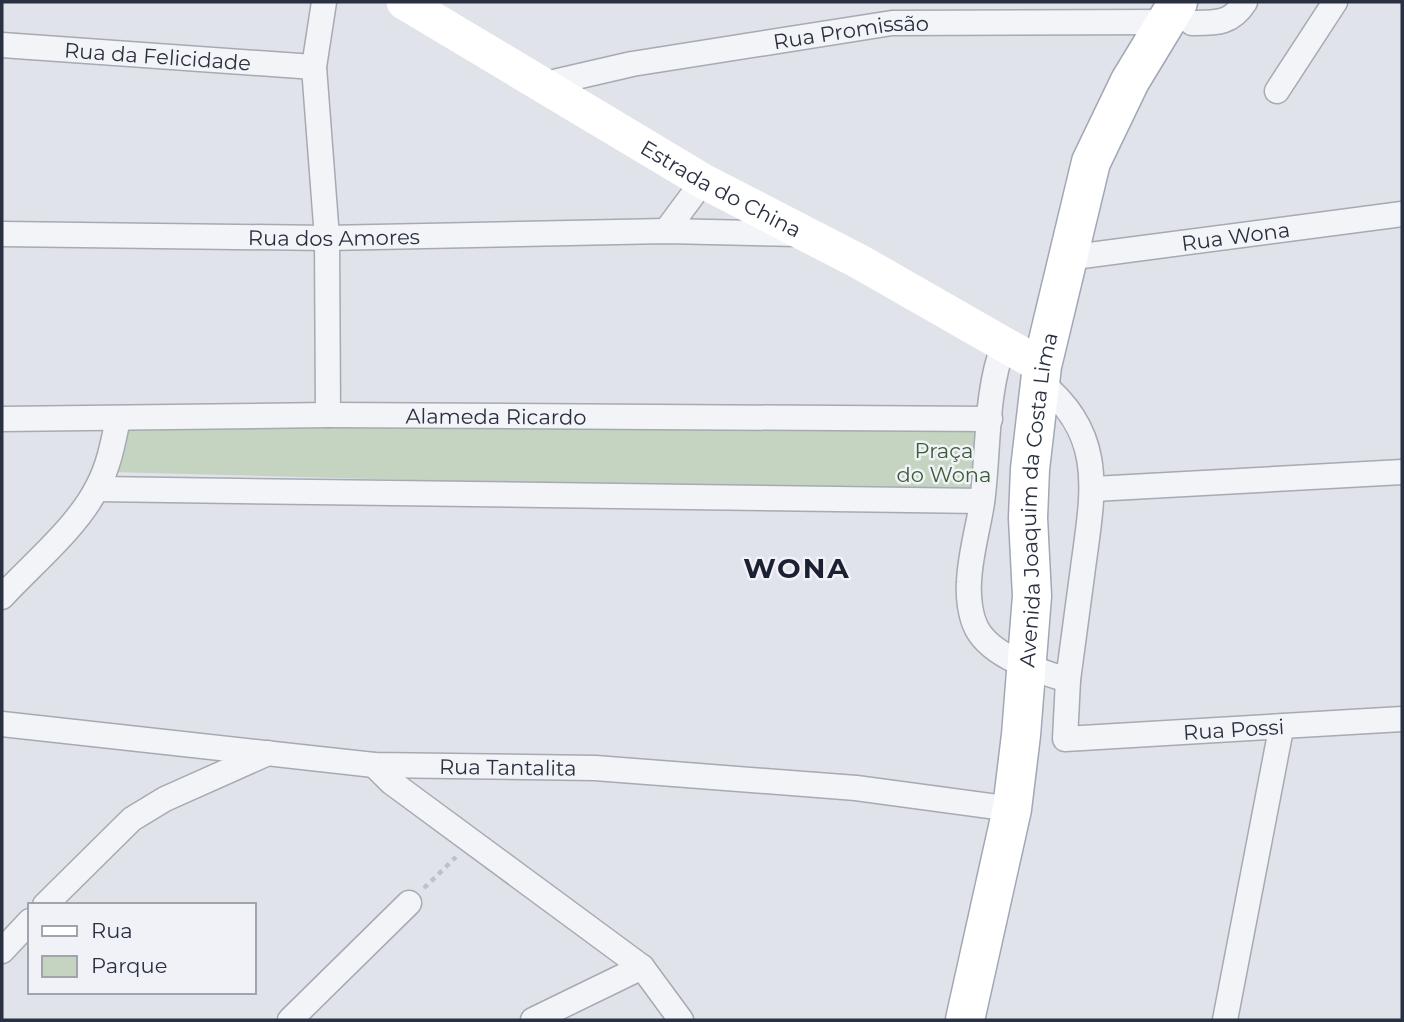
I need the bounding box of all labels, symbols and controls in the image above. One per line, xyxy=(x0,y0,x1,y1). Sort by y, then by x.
street label: Rua Promissão xyxy=(771,10,929,54)
street label: Rua da Felicidade xyxy=(63,37,252,75)
street label: Estrada do China xyxy=(636,134,806,242)
street label: Rua Wona xyxy=(1180,216,1291,255)
street label: Rua dos Amores xyxy=(248,224,420,251)
street label: Avenida Joaquim da Costa Lima xyxy=(1014,330,1062,668)
street label: Alameda Ricardo xyxy=(405,403,586,429)
park label: Praça do Wona xyxy=(897,438,991,487)
district label: WONA xyxy=(743,551,851,585)
street label: Rua Possi xyxy=(1182,714,1285,744)
street label: Rua Tantalita xyxy=(439,753,577,780)
legend xyxy=(28,903,256,994)
text: Rua xyxy=(91,918,133,943)
text: Parque xyxy=(91,953,167,978)

